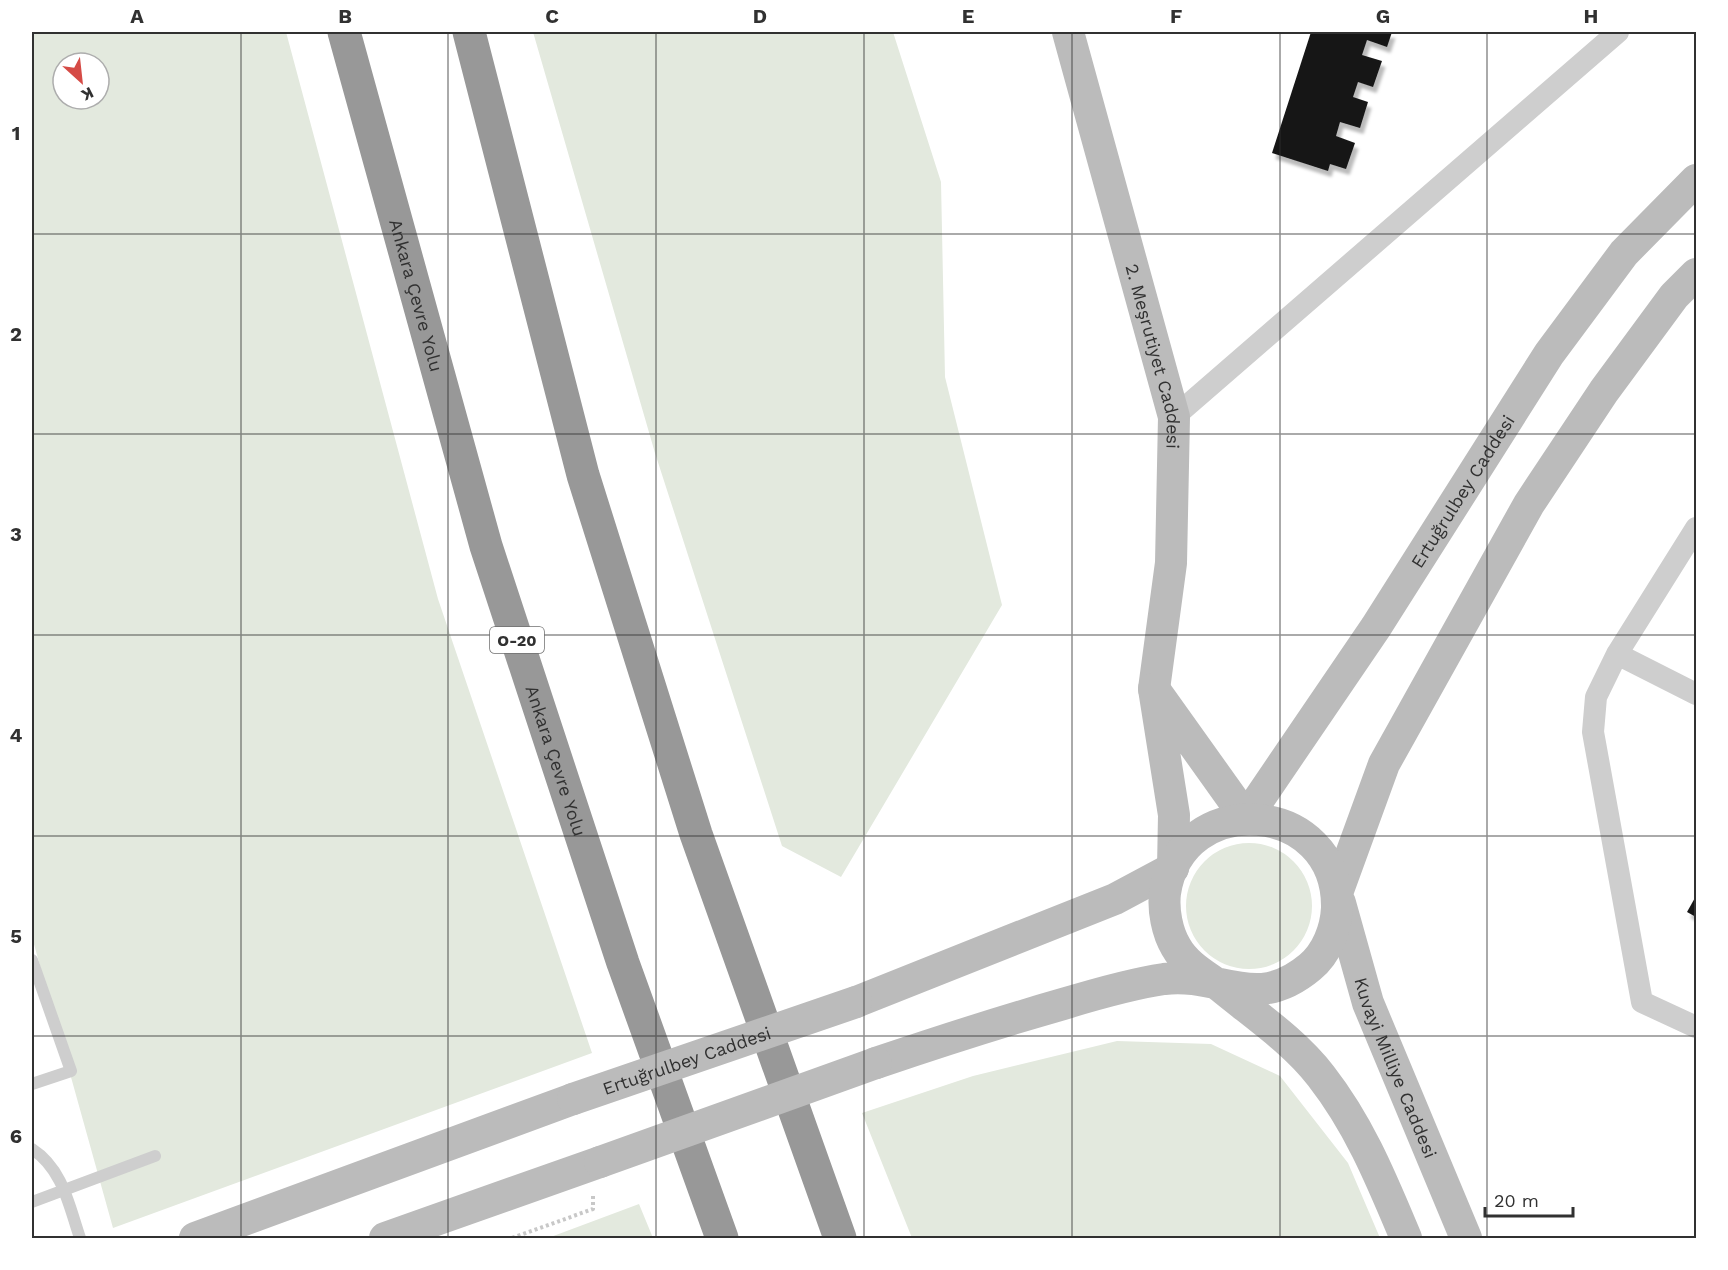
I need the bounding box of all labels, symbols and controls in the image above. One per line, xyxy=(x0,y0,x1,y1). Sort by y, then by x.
text: A xyxy=(130,4,144,28)
text: B xyxy=(338,4,352,28)
text: C xyxy=(545,4,559,28)
text: D xyxy=(753,4,767,28)
text: E xyxy=(962,4,974,28)
text: F xyxy=(1170,4,1182,28)
text: G xyxy=(1376,4,1390,28)
text: H xyxy=(1584,4,1598,28)
north arrow xyxy=(51,51,111,111)
text: K xyxy=(78,83,97,105)
text: 1 xyxy=(12,121,20,145)
street label: Ankara Çevre Yolu xyxy=(386,216,448,374)
street label: 2. Meşrutiyet Caddesi xyxy=(1122,261,1185,449)
text: 2 xyxy=(10,322,22,346)
street label: Ertuğrulbey Caddesi xyxy=(1406,411,1518,571)
text: 3 xyxy=(10,522,22,546)
road number: O-20 xyxy=(490,627,544,653)
street label: Ankara Çevre Yolu xyxy=(522,682,591,839)
text: 4 xyxy=(10,723,23,747)
text: 5 xyxy=(10,924,22,948)
street label: Kuvayi Milliye Caddesi xyxy=(1351,975,1442,1161)
street label: Ertuğrulbey Caddesi xyxy=(600,1022,773,1099)
text: 6 xyxy=(10,1124,22,1148)
scale bar xyxy=(1485,1180,1574,1218)
text: 20 m xyxy=(1494,1190,1539,1211)

